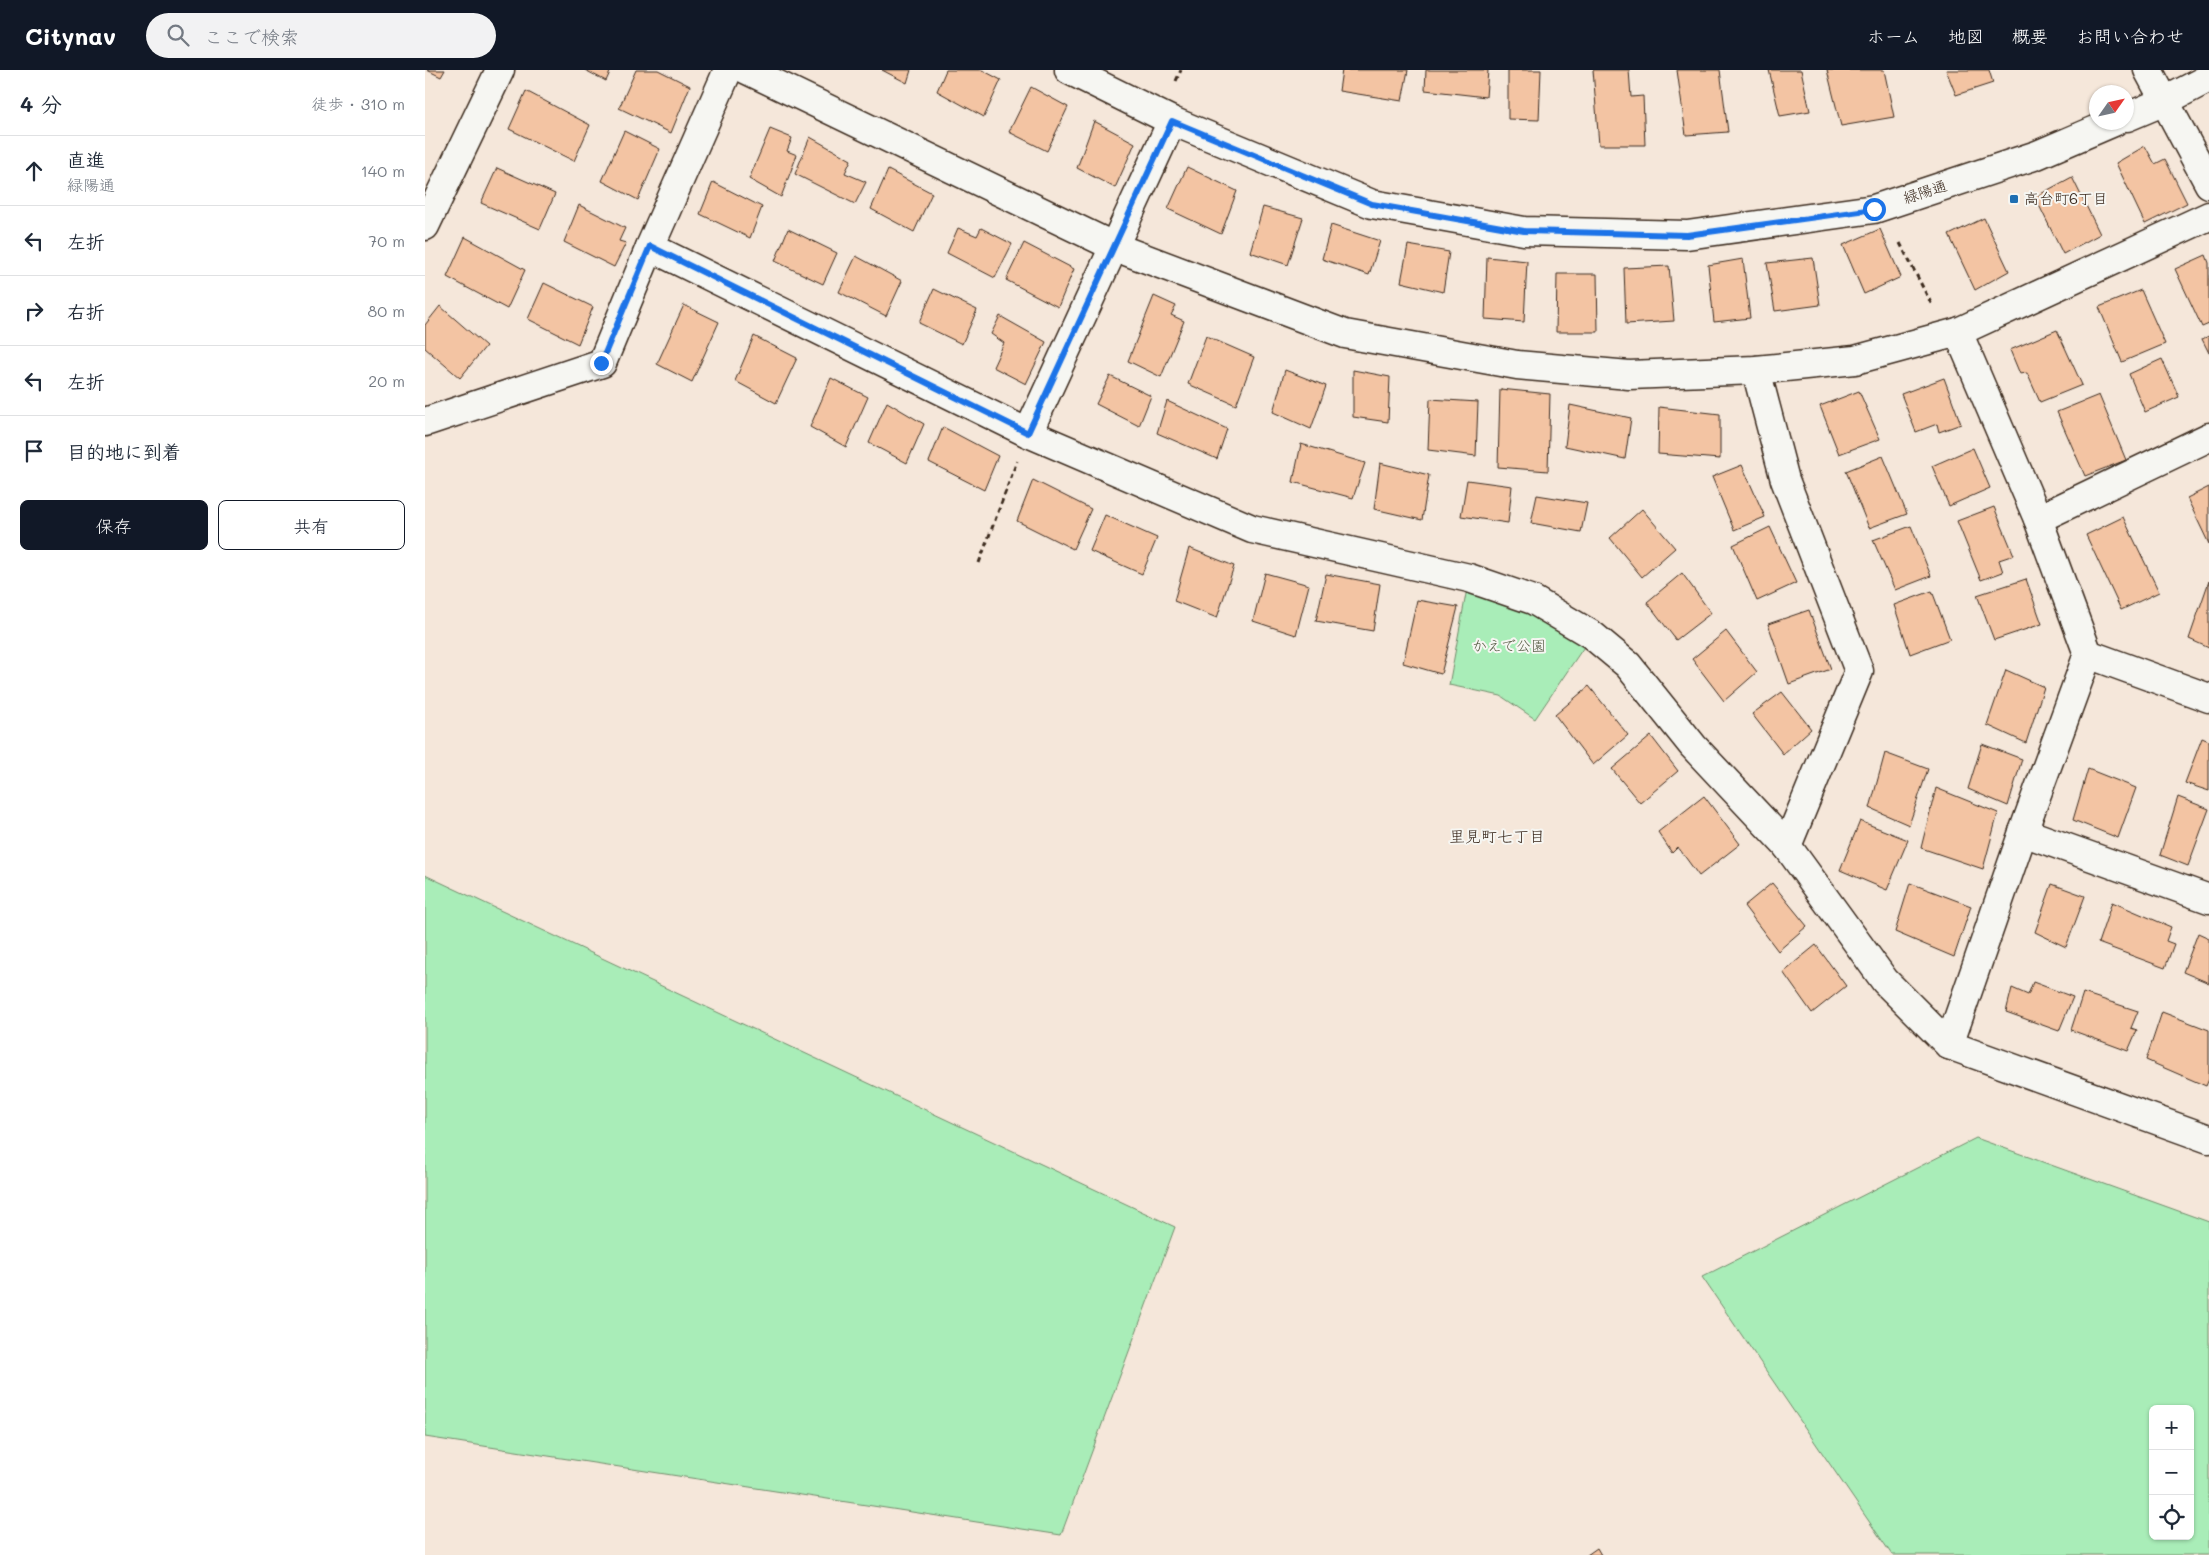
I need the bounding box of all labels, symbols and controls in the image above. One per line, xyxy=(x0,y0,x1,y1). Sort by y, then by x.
search box xyxy=(146,13,496,58)
text: Citynav xyxy=(25,20,116,51)
icon: search xyxy=(164,21,192,49)
text: ここで検索 xyxy=(204,24,299,49)
text: ホーム xyxy=(1867,24,1920,48)
text: 地図 xyxy=(1948,24,1984,48)
text: 概要 xyxy=(2012,24,2048,48)
text: お問い合わせ xyxy=(2076,24,2184,48)
north arrow xyxy=(2089,85,2134,130)
text: 4 分 xyxy=(20,90,62,117)
text: 徒歩 · 310 m xyxy=(312,93,405,114)
text: 直進 xyxy=(67,147,105,172)
icon: ahead xyxy=(20,157,48,185)
text: 140 m xyxy=(361,160,405,181)
text: 緑陽通 xyxy=(67,174,115,195)
street label: 緑陽通 xyxy=(1900,175,1949,208)
place label: 高台町6丁目 xyxy=(2024,188,2108,208)
marker: 高台町6丁目 xyxy=(2008,193,2020,205)
route start xyxy=(1863,198,1886,221)
icon: left xyxy=(20,227,48,255)
text: 左折 xyxy=(67,229,105,254)
text: 70 m xyxy=(368,230,405,251)
icon: right xyxy=(20,297,48,325)
text: 右折 xyxy=(67,299,105,324)
text: 80 m xyxy=(368,300,405,321)
route end xyxy=(590,352,613,375)
icon: left xyxy=(20,367,48,395)
text: 左折 xyxy=(67,369,105,394)
text: 20 m xyxy=(368,370,405,391)
icon: arrive xyxy=(20,437,48,465)
text: 目的地に到着 xyxy=(67,439,181,464)
button: 保存 xyxy=(20,500,208,550)
button: 共有 xyxy=(218,500,405,550)
park label: かえで公園 xyxy=(1472,635,1546,655)
district label: 里見町七丁目 xyxy=(1449,825,1545,846)
map controls xyxy=(2149,1405,2194,1540)
button: + xyxy=(2149,1405,2194,1450)
button: − xyxy=(2149,1450,2194,1495)
button: locate xyxy=(2149,1495,2194,1540)

